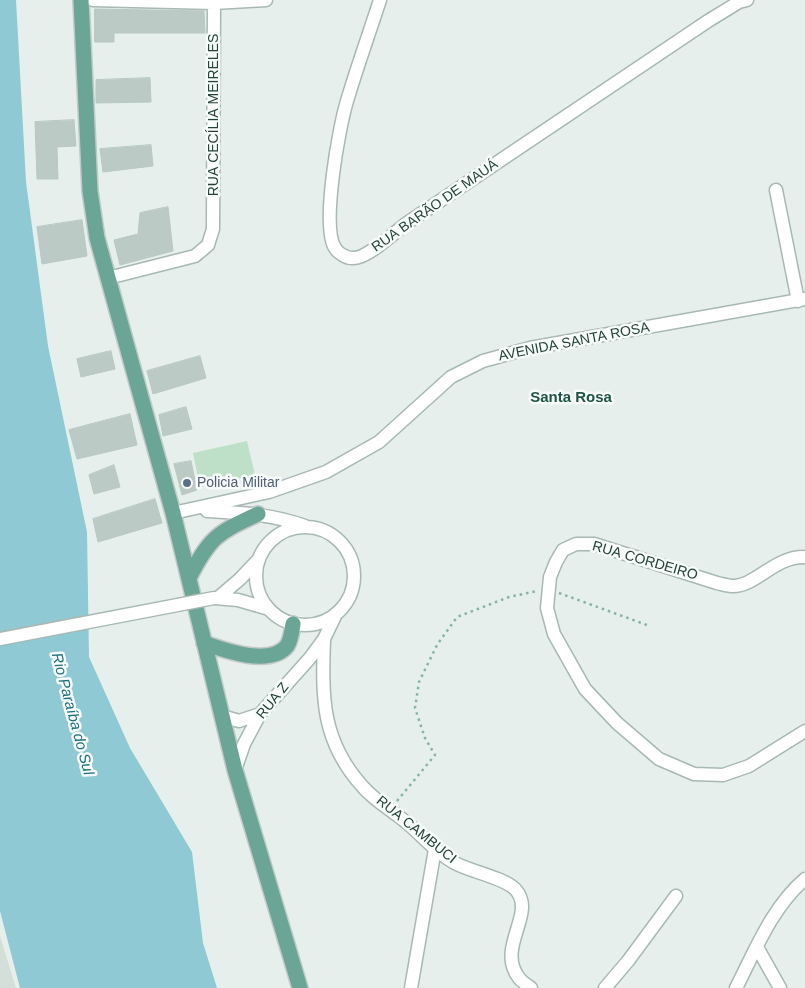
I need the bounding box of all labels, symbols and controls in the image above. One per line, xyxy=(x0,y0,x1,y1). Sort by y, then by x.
street label: RUA CECÍLIA MEIRELES xyxy=(206,34,222,196)
street label: RUA BARÃO DE MAUÁ xyxy=(369,156,501,256)
street label: AVENIDA SANTA ROSA xyxy=(497,319,651,365)
district label: Santa Rosa xyxy=(530,389,612,407)
place label: Policia Militar xyxy=(197,475,279,491)
marker: Policia Militar xyxy=(181,477,193,489)
street label: RUA CORDEIRO xyxy=(590,538,700,584)
water label: Rio Paraíba do Sul xyxy=(47,651,97,777)
street label: RUA Z xyxy=(253,679,293,723)
street label: RUA CAMBUCI xyxy=(373,793,459,867)

